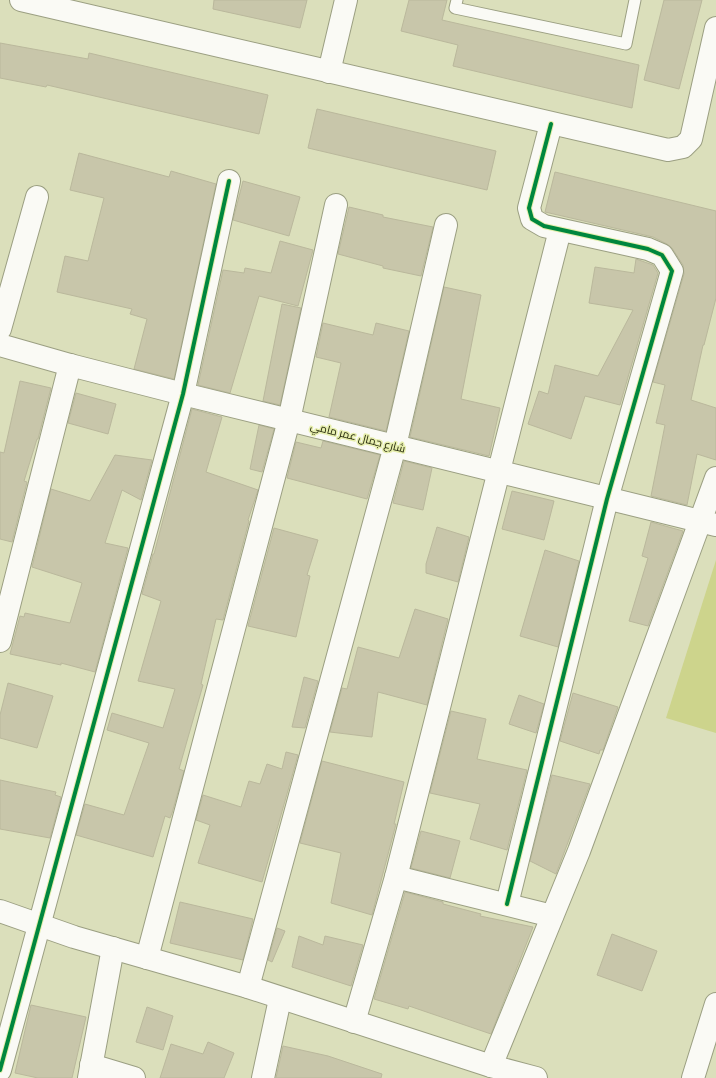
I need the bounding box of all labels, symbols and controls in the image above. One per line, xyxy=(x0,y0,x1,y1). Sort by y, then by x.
street label: شارع جمال عمر مامي xyxy=(309,418,407,457)

